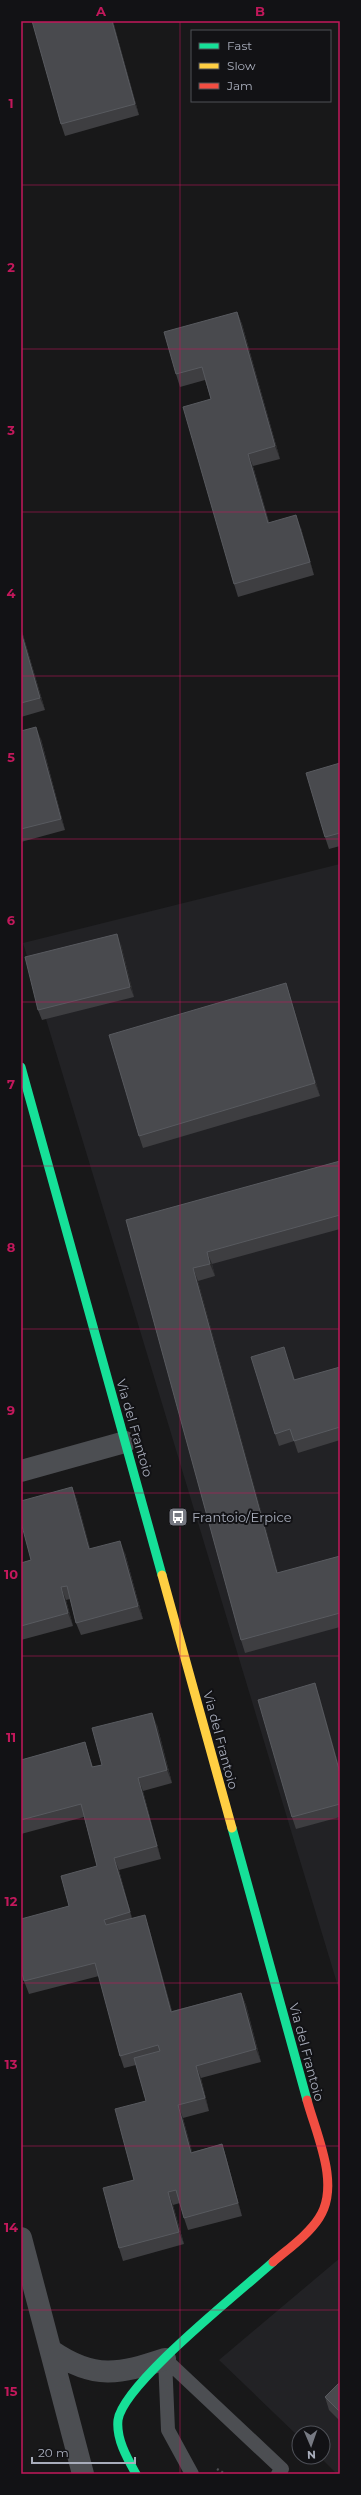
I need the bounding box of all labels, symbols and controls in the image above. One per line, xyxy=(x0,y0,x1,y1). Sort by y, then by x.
text: A xyxy=(95,3,107,19)
text: B xyxy=(255,3,265,19)
legend xyxy=(191,30,331,102)
text: Fast xyxy=(227,38,252,53)
text: Slow xyxy=(227,58,256,73)
text: Jam xyxy=(226,78,253,93)
text: 1 xyxy=(8,95,14,111)
text: 2 xyxy=(7,259,15,275)
text: 3 xyxy=(6,422,15,438)
text: 4 xyxy=(7,585,16,601)
text: 5 xyxy=(7,749,15,765)
text: 6 xyxy=(7,912,16,928)
text: 7 xyxy=(7,1076,15,1092)
text: 8 xyxy=(7,1239,16,1255)
street label: Via del Frantoio xyxy=(113,1377,157,1479)
text: 9 xyxy=(7,1402,15,1418)
bus stop icon: Frantoio/Erpice xyxy=(167,1506,189,1528)
place label: Frantoio/Erpice xyxy=(192,1509,292,1525)
text: 10 xyxy=(4,1566,18,1582)
street label: Via del Frantoio xyxy=(200,1689,242,1791)
text: 11 xyxy=(6,1729,16,1745)
text: 12 xyxy=(5,1893,18,1909)
street label: Via del Frantoio xyxy=(286,2001,328,2103)
text: 13 xyxy=(5,2056,18,2072)
text: 14 xyxy=(4,2219,18,2235)
text: 15 xyxy=(5,2383,18,2399)
north arrow xyxy=(291,2425,331,2465)
scale bar xyxy=(32,2439,135,2465)
text: 20 m xyxy=(38,2445,69,2460)
text: N xyxy=(307,2448,316,2462)

